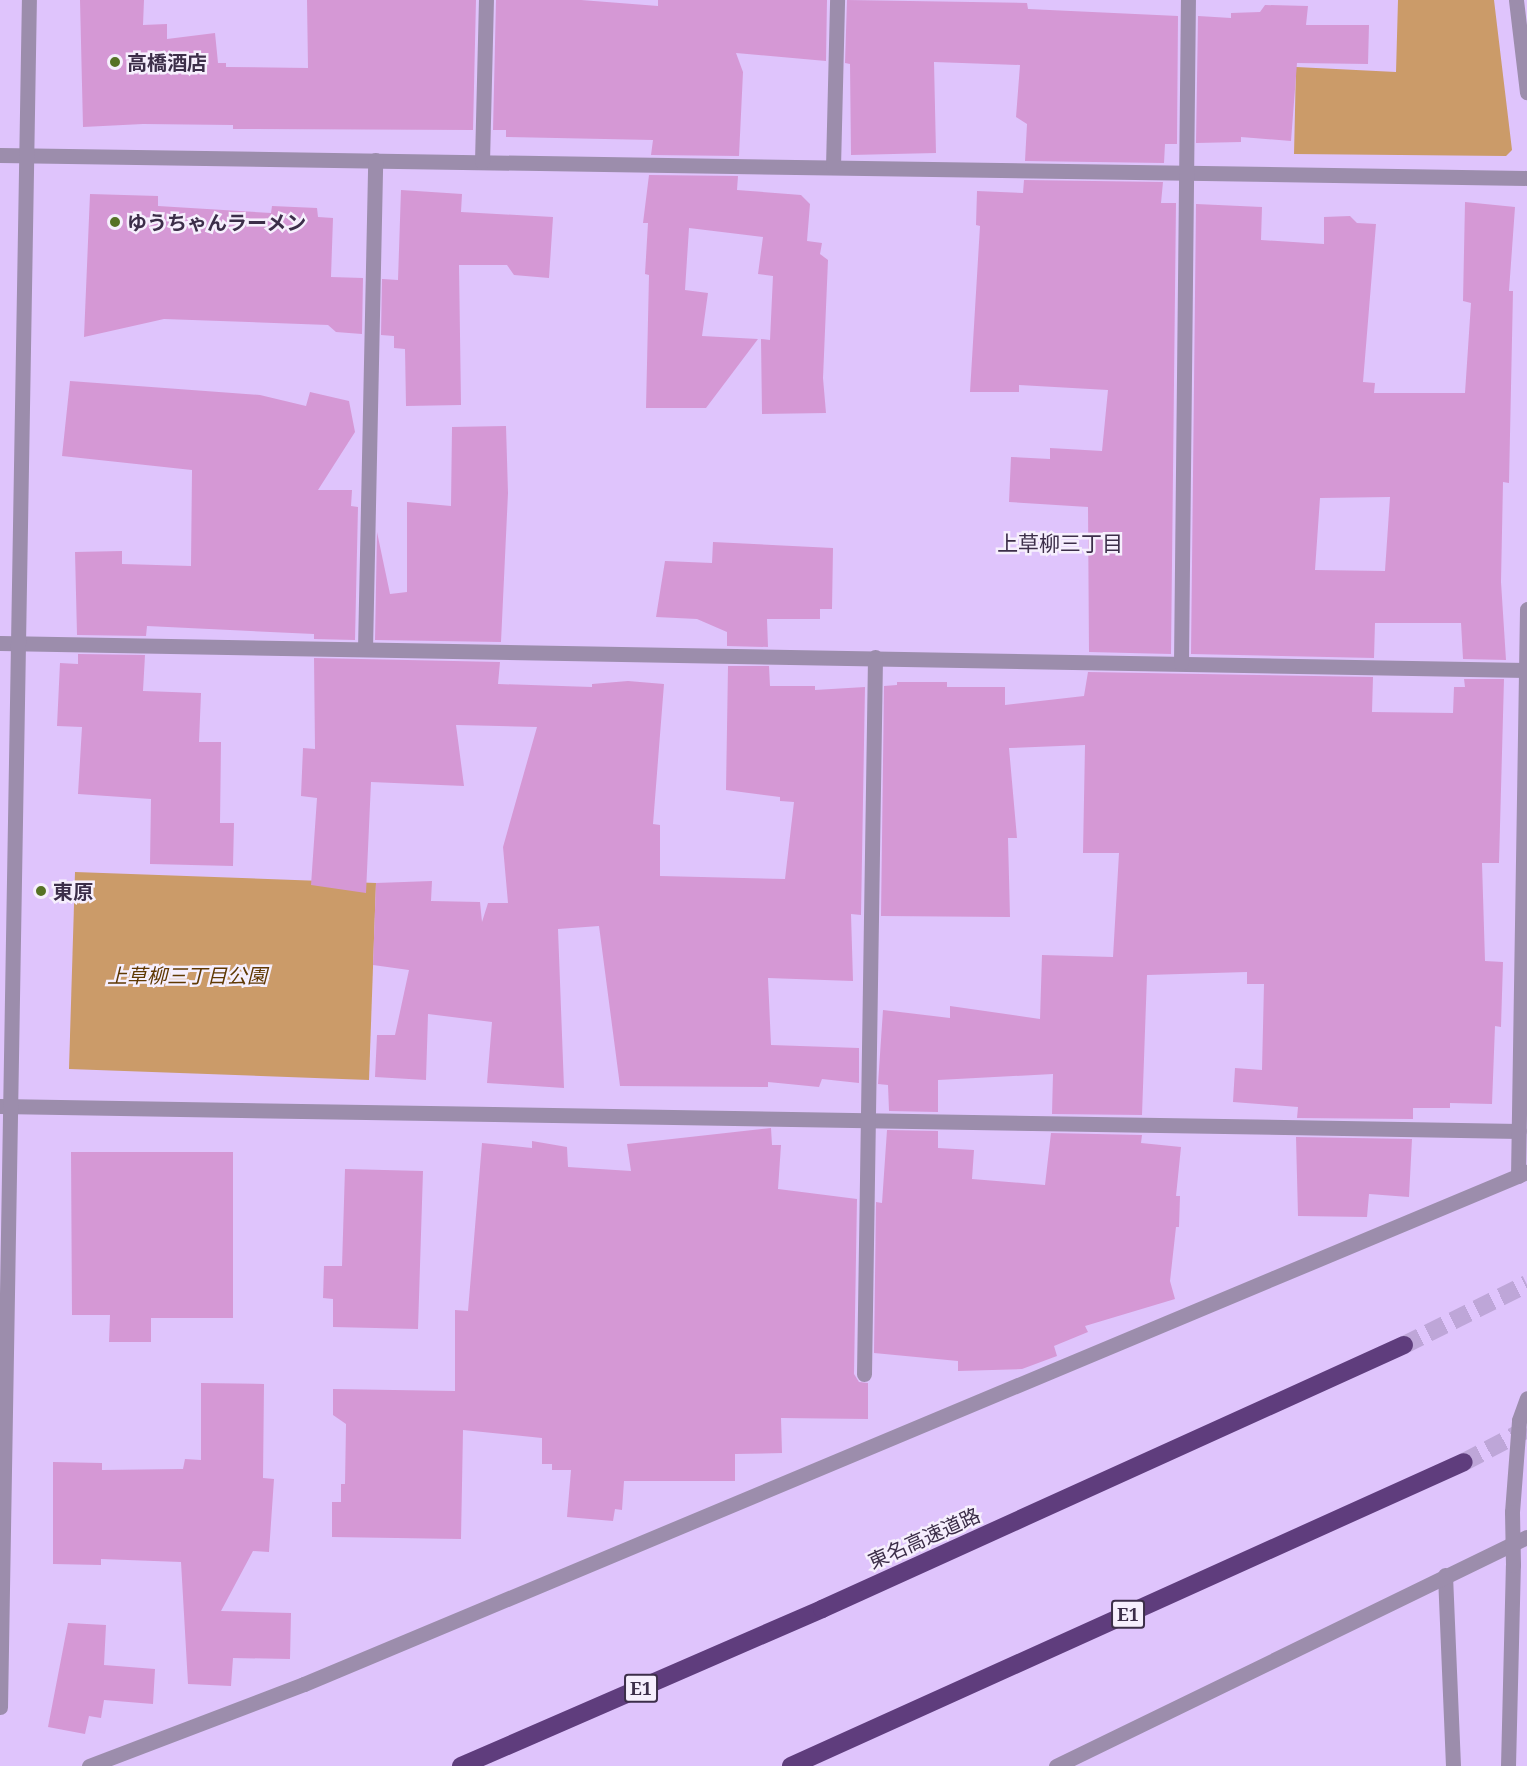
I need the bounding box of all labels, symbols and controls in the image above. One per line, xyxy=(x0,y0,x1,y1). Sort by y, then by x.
place label: 高橋酒店 xyxy=(127,50,207,74)
marker: 高橋酒店 xyxy=(108,55,122,69)
place label: ゆうちゃんラーメン xyxy=(127,210,307,234)
marker: ゆうちゃんラーメン xyxy=(108,215,122,229)
district label: 上草柳三丁目 xyxy=(997,530,1123,556)
place label: 東原 xyxy=(53,879,93,903)
marker: 東原 xyxy=(34,884,48,898)
park label: 上草柳三丁目公園 xyxy=(107,963,267,987)
street label: 東名高速道路 xyxy=(864,1503,984,1573)
road number: E1 xyxy=(1110,1599,1146,1629)
road number: E1 xyxy=(623,1673,659,1703)

